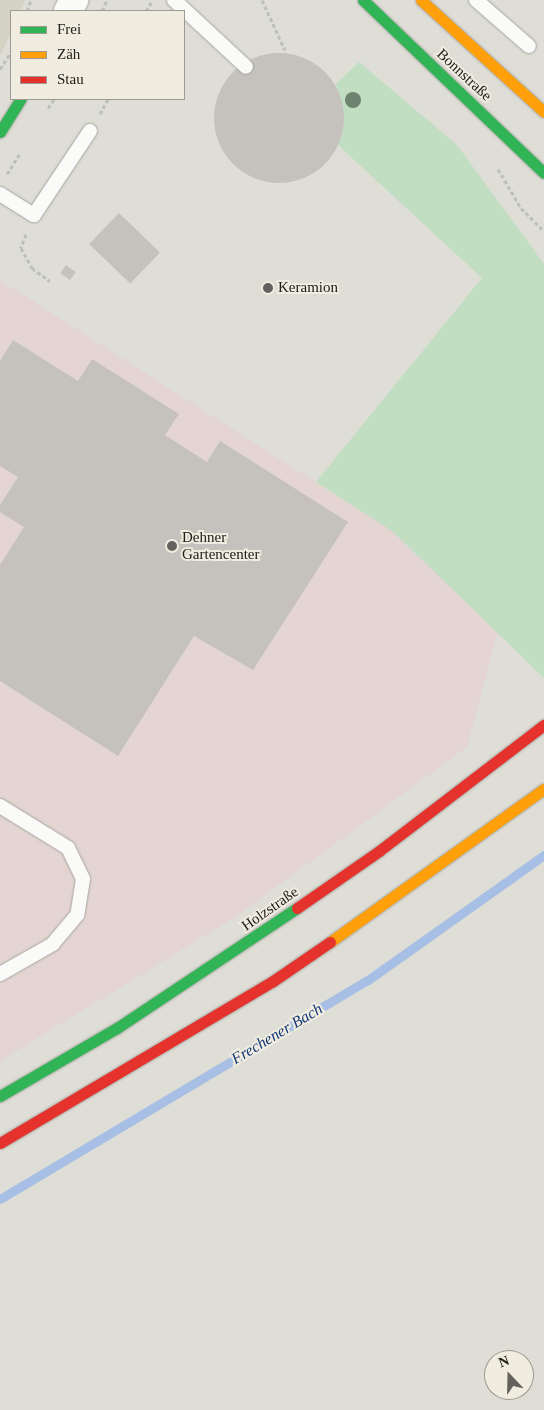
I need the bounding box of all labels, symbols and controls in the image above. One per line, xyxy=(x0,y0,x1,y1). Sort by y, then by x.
legend xyxy=(10,10,185,100)
text: Frei xyxy=(57,21,81,37)
street label: Bonnstraße xyxy=(433,45,495,105)
text: Zäh xyxy=(57,46,80,62)
text: Stau xyxy=(57,71,84,87)
place label: Keramion xyxy=(278,279,338,297)
marker: Keramion xyxy=(262,282,274,294)
place label: Dehner Gartencenter xyxy=(182,528,259,563)
marker: Dehner Gartencenter xyxy=(166,540,178,552)
street label: Holzstraße xyxy=(238,883,302,935)
water label: Frechener Bach xyxy=(228,999,326,1069)
north arrow xyxy=(484,1350,534,1400)
text: N xyxy=(496,1353,511,1370)

